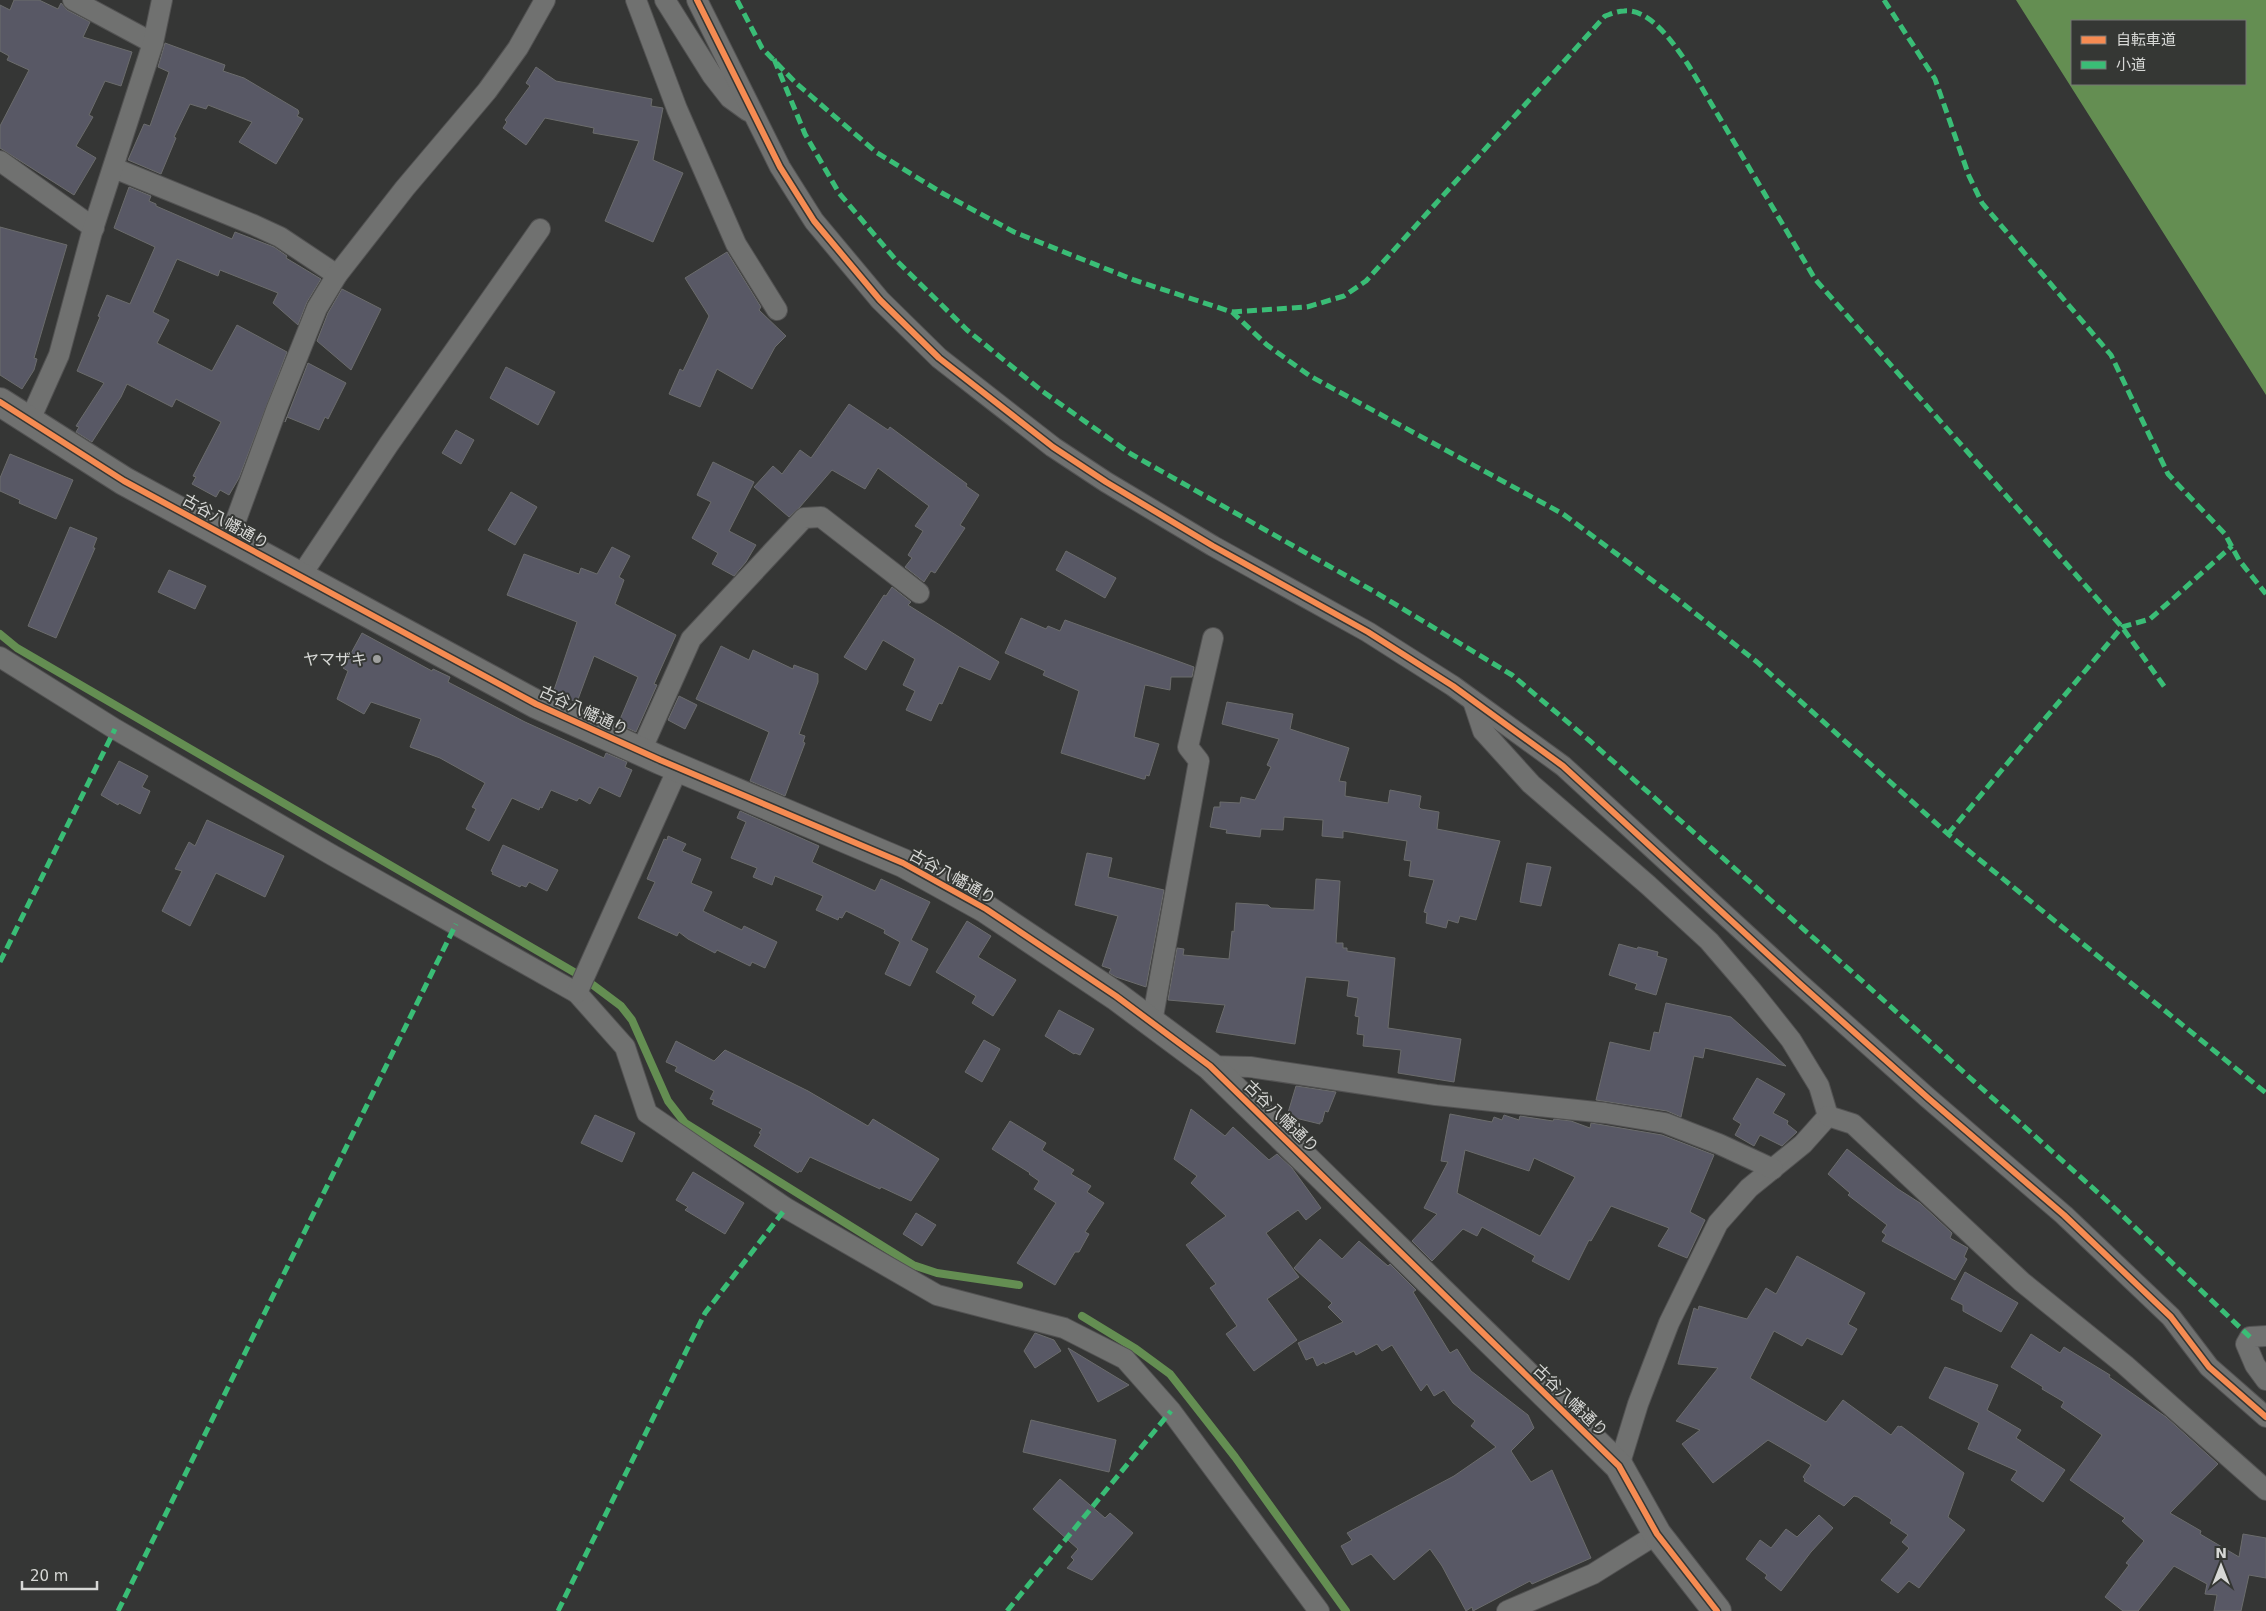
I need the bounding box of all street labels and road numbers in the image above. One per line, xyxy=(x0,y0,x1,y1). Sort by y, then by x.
street label: 古谷八幡通り xyxy=(179,490,272,553)
street label: 古谷八幡通り xyxy=(536,682,631,739)
street label: 古谷八幡通り xyxy=(906,845,999,908)
street label: 古谷八幡通り xyxy=(1241,1076,1323,1157)
street label: 古谷八幡通り xyxy=(1530,1360,1612,1441)

